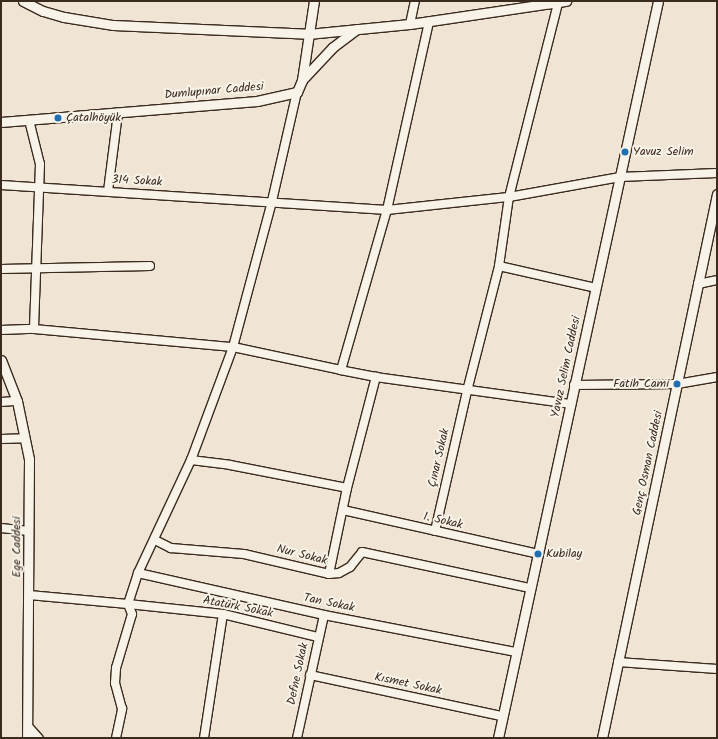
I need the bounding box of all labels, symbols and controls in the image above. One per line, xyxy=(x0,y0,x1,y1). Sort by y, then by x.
street label: Dumlupınar Caddesi xyxy=(164,79,264,103)
place label: Çatalhöyük xyxy=(66,111,121,125)
marker: Çatalhöyük xyxy=(53,113,63,123)
place label: Yavuz Selim xyxy=(633,145,694,159)
marker: Yavuz Selim xyxy=(620,147,630,157)
street label: 314 Sokak xyxy=(111,172,163,190)
street label: Yavuz Selim Caddesi xyxy=(548,315,584,419)
place label: Fatih Cami xyxy=(613,377,669,391)
marker: Fatih Cami xyxy=(672,379,682,389)
street label: Genç Osman Caddesi xyxy=(630,410,666,516)
street label: Çınar Sokak xyxy=(425,427,453,489)
street label: 1. Sokak xyxy=(422,509,464,533)
street label: Ege Caddesi xyxy=(10,516,24,578)
street label: Nur Sokak xyxy=(275,542,329,568)
place label: Kubilay xyxy=(546,547,582,561)
marker: Kubilay xyxy=(533,549,543,559)
street label: Tan Sokak xyxy=(302,591,356,615)
street label: Atatürk Sokak xyxy=(202,593,274,621)
street label: Defne Sokak xyxy=(284,642,312,706)
street label: Kısmet Sokak xyxy=(373,670,443,698)

